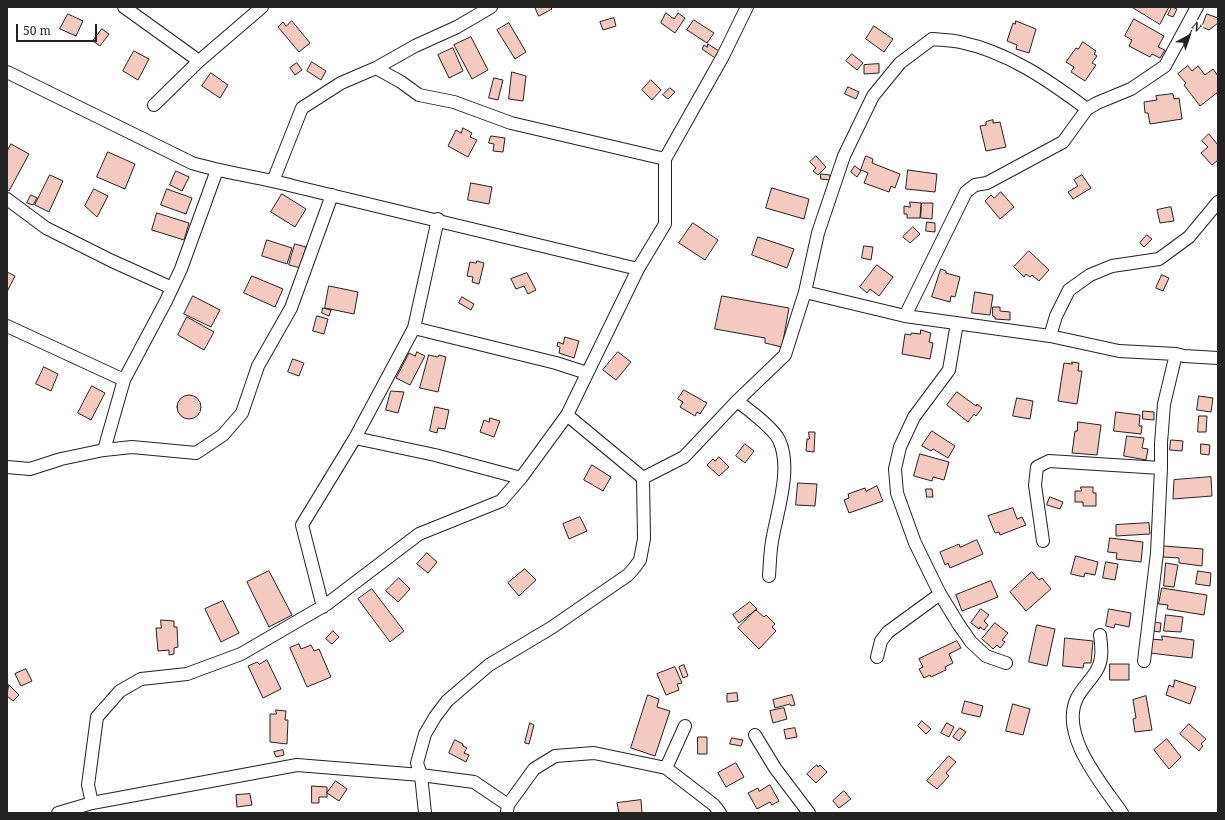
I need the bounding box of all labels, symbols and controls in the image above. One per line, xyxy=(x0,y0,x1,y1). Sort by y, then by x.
scale bar xyxy=(18,16,99,42)
north arrow xyxy=(1169,16,1209,56)
text: N xyxy=(1189,18,1205,35)
text: 50 m xyxy=(23,22,51,39)

